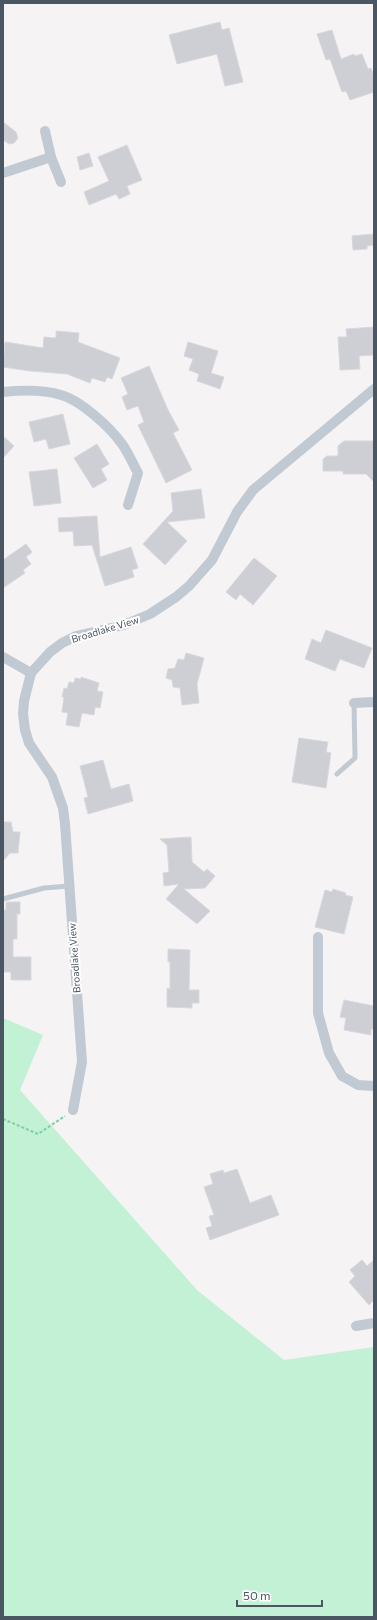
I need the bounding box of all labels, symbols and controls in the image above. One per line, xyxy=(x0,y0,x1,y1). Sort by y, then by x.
street label: Broadlake View xyxy=(70,613,140,645)
street label: Broadlake View xyxy=(66,923,82,993)
scale bar xyxy=(237,1582,322,1608)
text: 50 m xyxy=(243,1588,271,1602)

